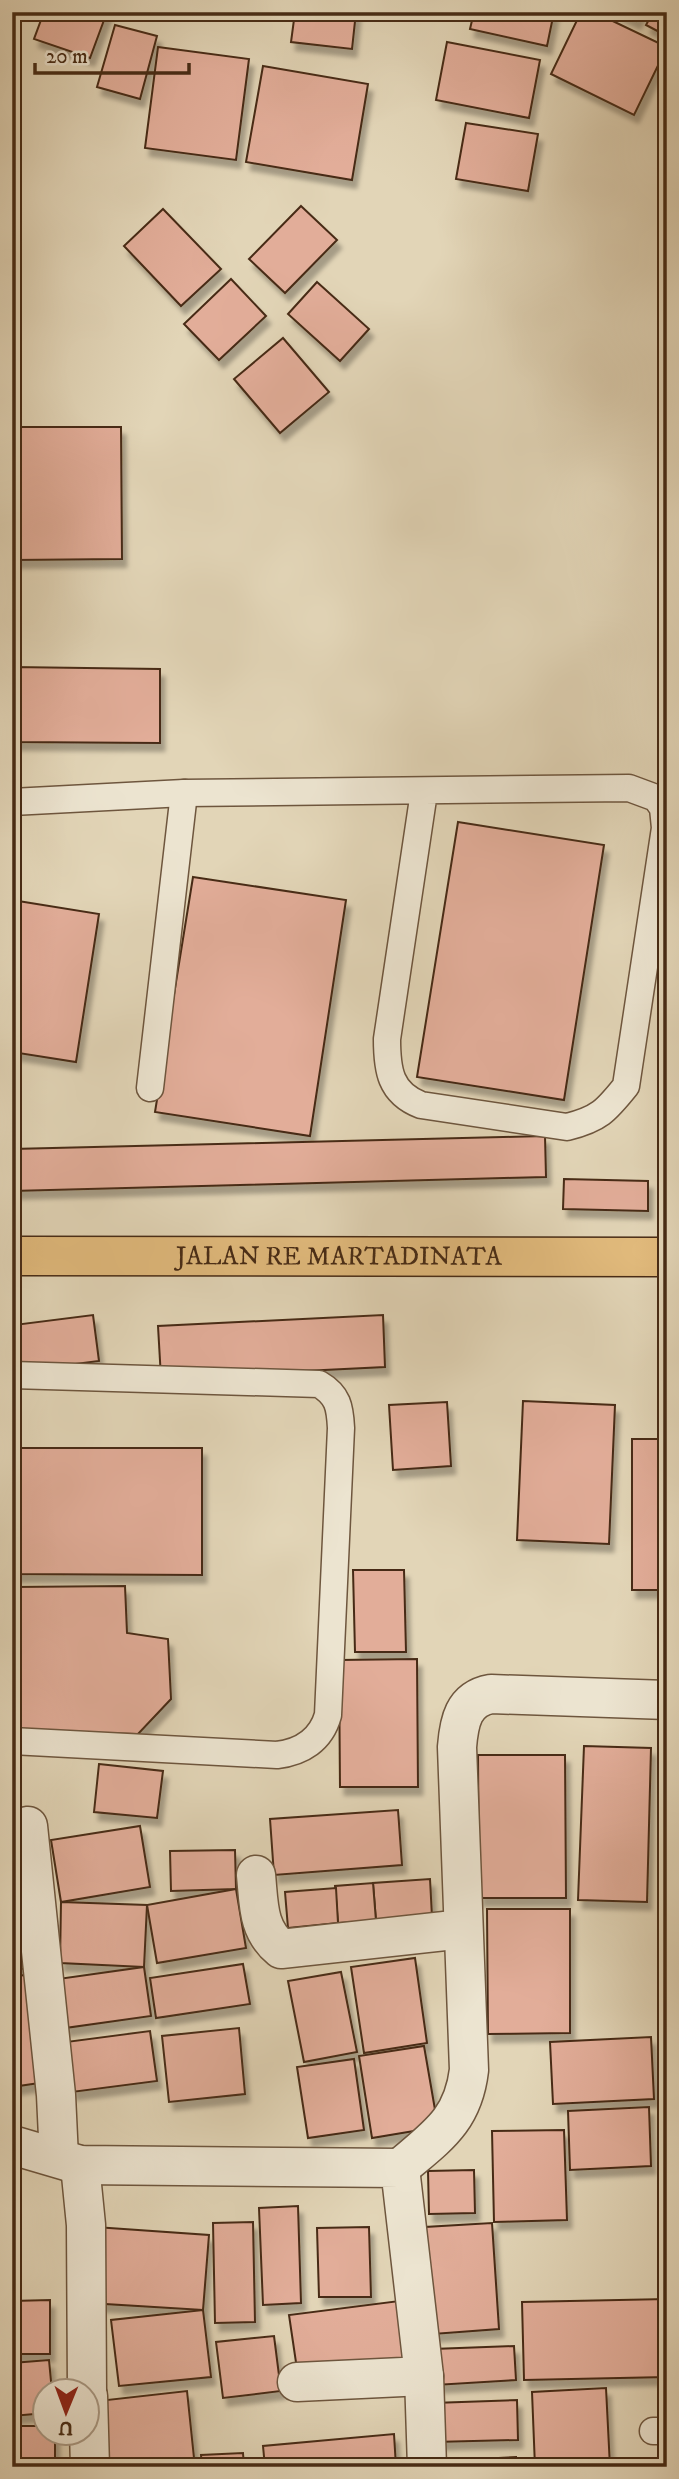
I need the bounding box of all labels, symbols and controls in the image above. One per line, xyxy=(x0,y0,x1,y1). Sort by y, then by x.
scale bar xyxy=(35,32,189,76)
text: 20 m xyxy=(46,44,88,70)
street label: JALAN RE MARTADINATA xyxy=(174,1240,502,1273)
north arrow xyxy=(32,2378,102,2448)
text: U xyxy=(58,2416,73,2439)

